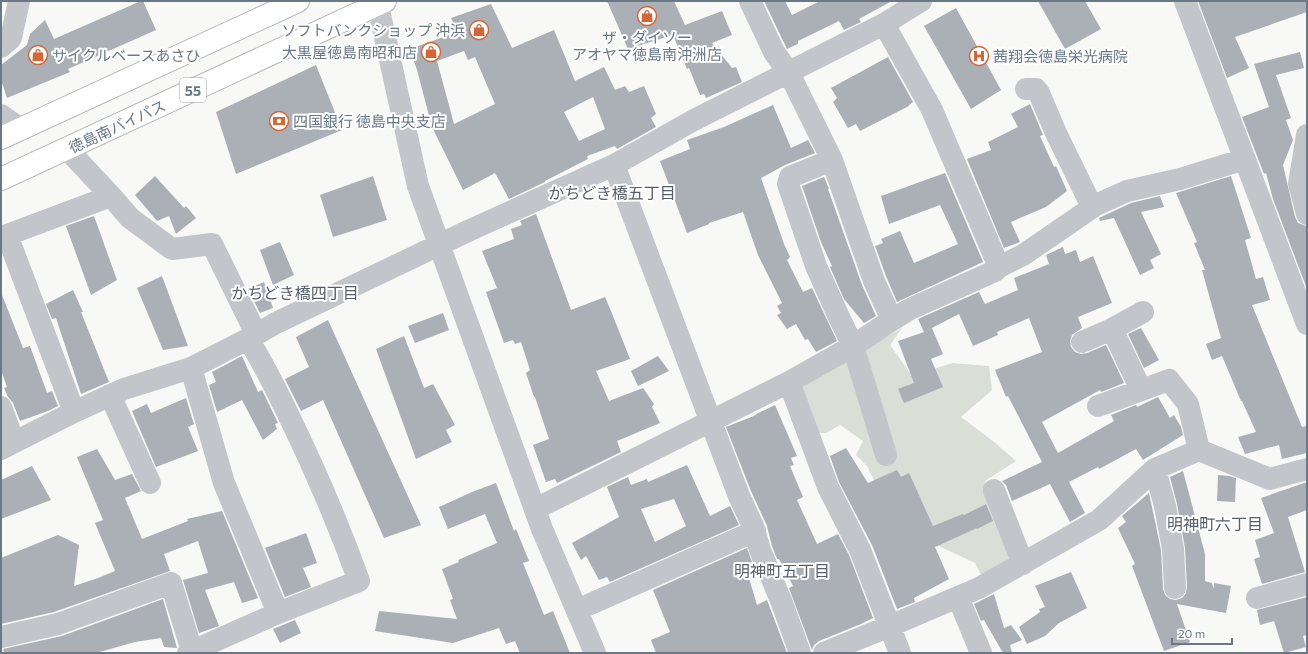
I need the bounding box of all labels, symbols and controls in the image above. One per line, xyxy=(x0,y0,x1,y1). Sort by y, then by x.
shop icon: ザ・ダイソー アオヤマ徳島南沖洲店 xyxy=(636,5,658,27)
shop icon: ソフトバンクショップ 沖浜 xyxy=(468,19,490,41)
place label: ソフトバンクショップ 沖浜 xyxy=(281,21,465,39)
place label: ザ・ダイソー アオヤマ徳島南沖洲店 xyxy=(572,28,722,63)
shop icon: 大黒屋徳島南昭和店 xyxy=(420,41,442,63)
place label: 大黒屋徳島南昭和店 xyxy=(282,43,417,61)
shop icon: サイクルベースあさひ xyxy=(27,44,49,66)
hospital icon: 茜翔会徳島栄光病院 xyxy=(968,45,990,67)
place label: サイクルベースあさひ xyxy=(52,46,201,64)
place label: 茜翔会徳島栄光病院 xyxy=(993,47,1128,65)
road number: 55 xyxy=(180,78,206,102)
street label: 徳島南バイパス xyxy=(66,96,168,156)
bank icon: 四国銀行 徳島中央支店 xyxy=(268,110,290,132)
place label: 四国銀行 徳島中央支店 xyxy=(293,112,446,130)
district label: かちどき橋五丁目 xyxy=(548,183,676,202)
district label: かちどき橋四丁目 xyxy=(231,283,359,302)
district label: 明神町六丁目 xyxy=(1167,514,1263,533)
district label: 明神町五丁目 xyxy=(734,561,830,580)
scale bar xyxy=(1172,620,1232,646)
text: 20 m xyxy=(1178,626,1205,640)

